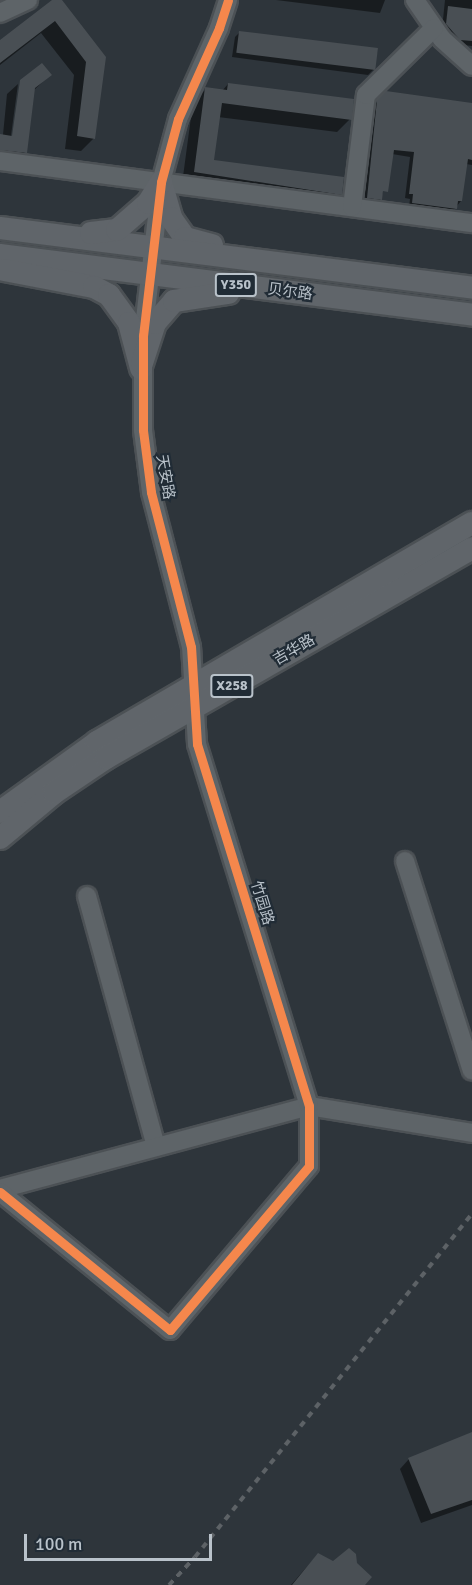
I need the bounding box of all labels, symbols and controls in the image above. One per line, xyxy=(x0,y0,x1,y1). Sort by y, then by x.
road number: Y350 xyxy=(214,274,258,296)
street label: 贝尔路 xyxy=(267,280,313,304)
street label: 天安路 xyxy=(152,453,178,501)
street label: 吉华路 xyxy=(270,631,318,669)
road number: X258 xyxy=(210,675,254,697)
street label: 竹园路 xyxy=(247,879,277,927)
scale bar xyxy=(27,1522,214,1560)
text: 100 m xyxy=(35,1533,82,1555)

